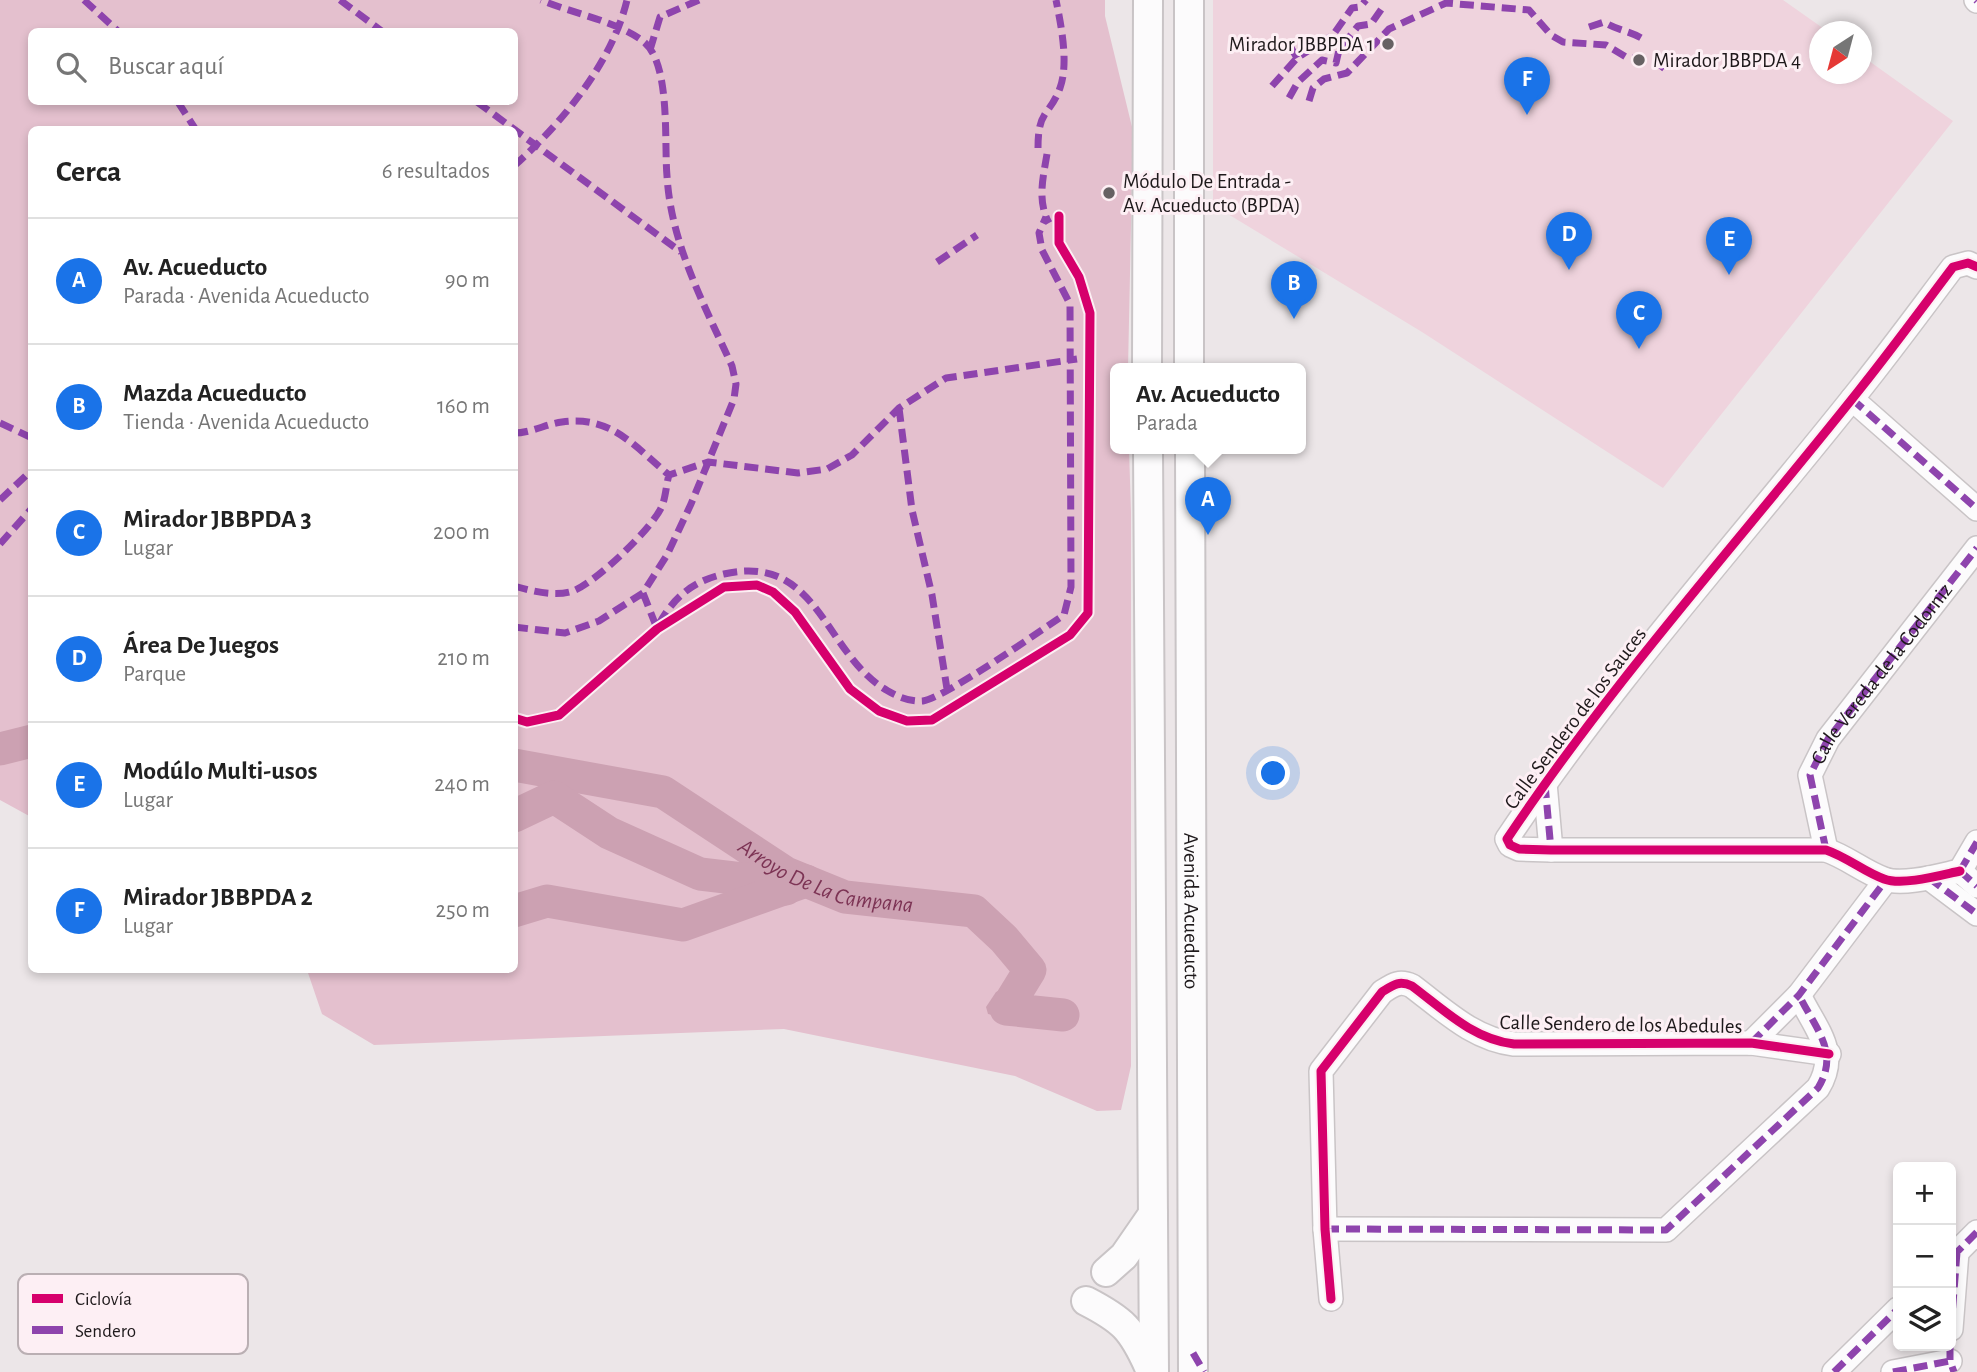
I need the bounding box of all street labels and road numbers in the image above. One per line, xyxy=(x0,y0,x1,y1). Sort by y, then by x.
street label: Calle Vereda de la Codorniz xyxy=(1807,579,1956,768)
street label: Calle Sendero de los Sauces xyxy=(1500,624,1650,813)
street label: Avenida Acueducto xyxy=(1180,833,1202,989)
street label: Calle Sendero de los Abedules xyxy=(1499,1012,1743,1037)

